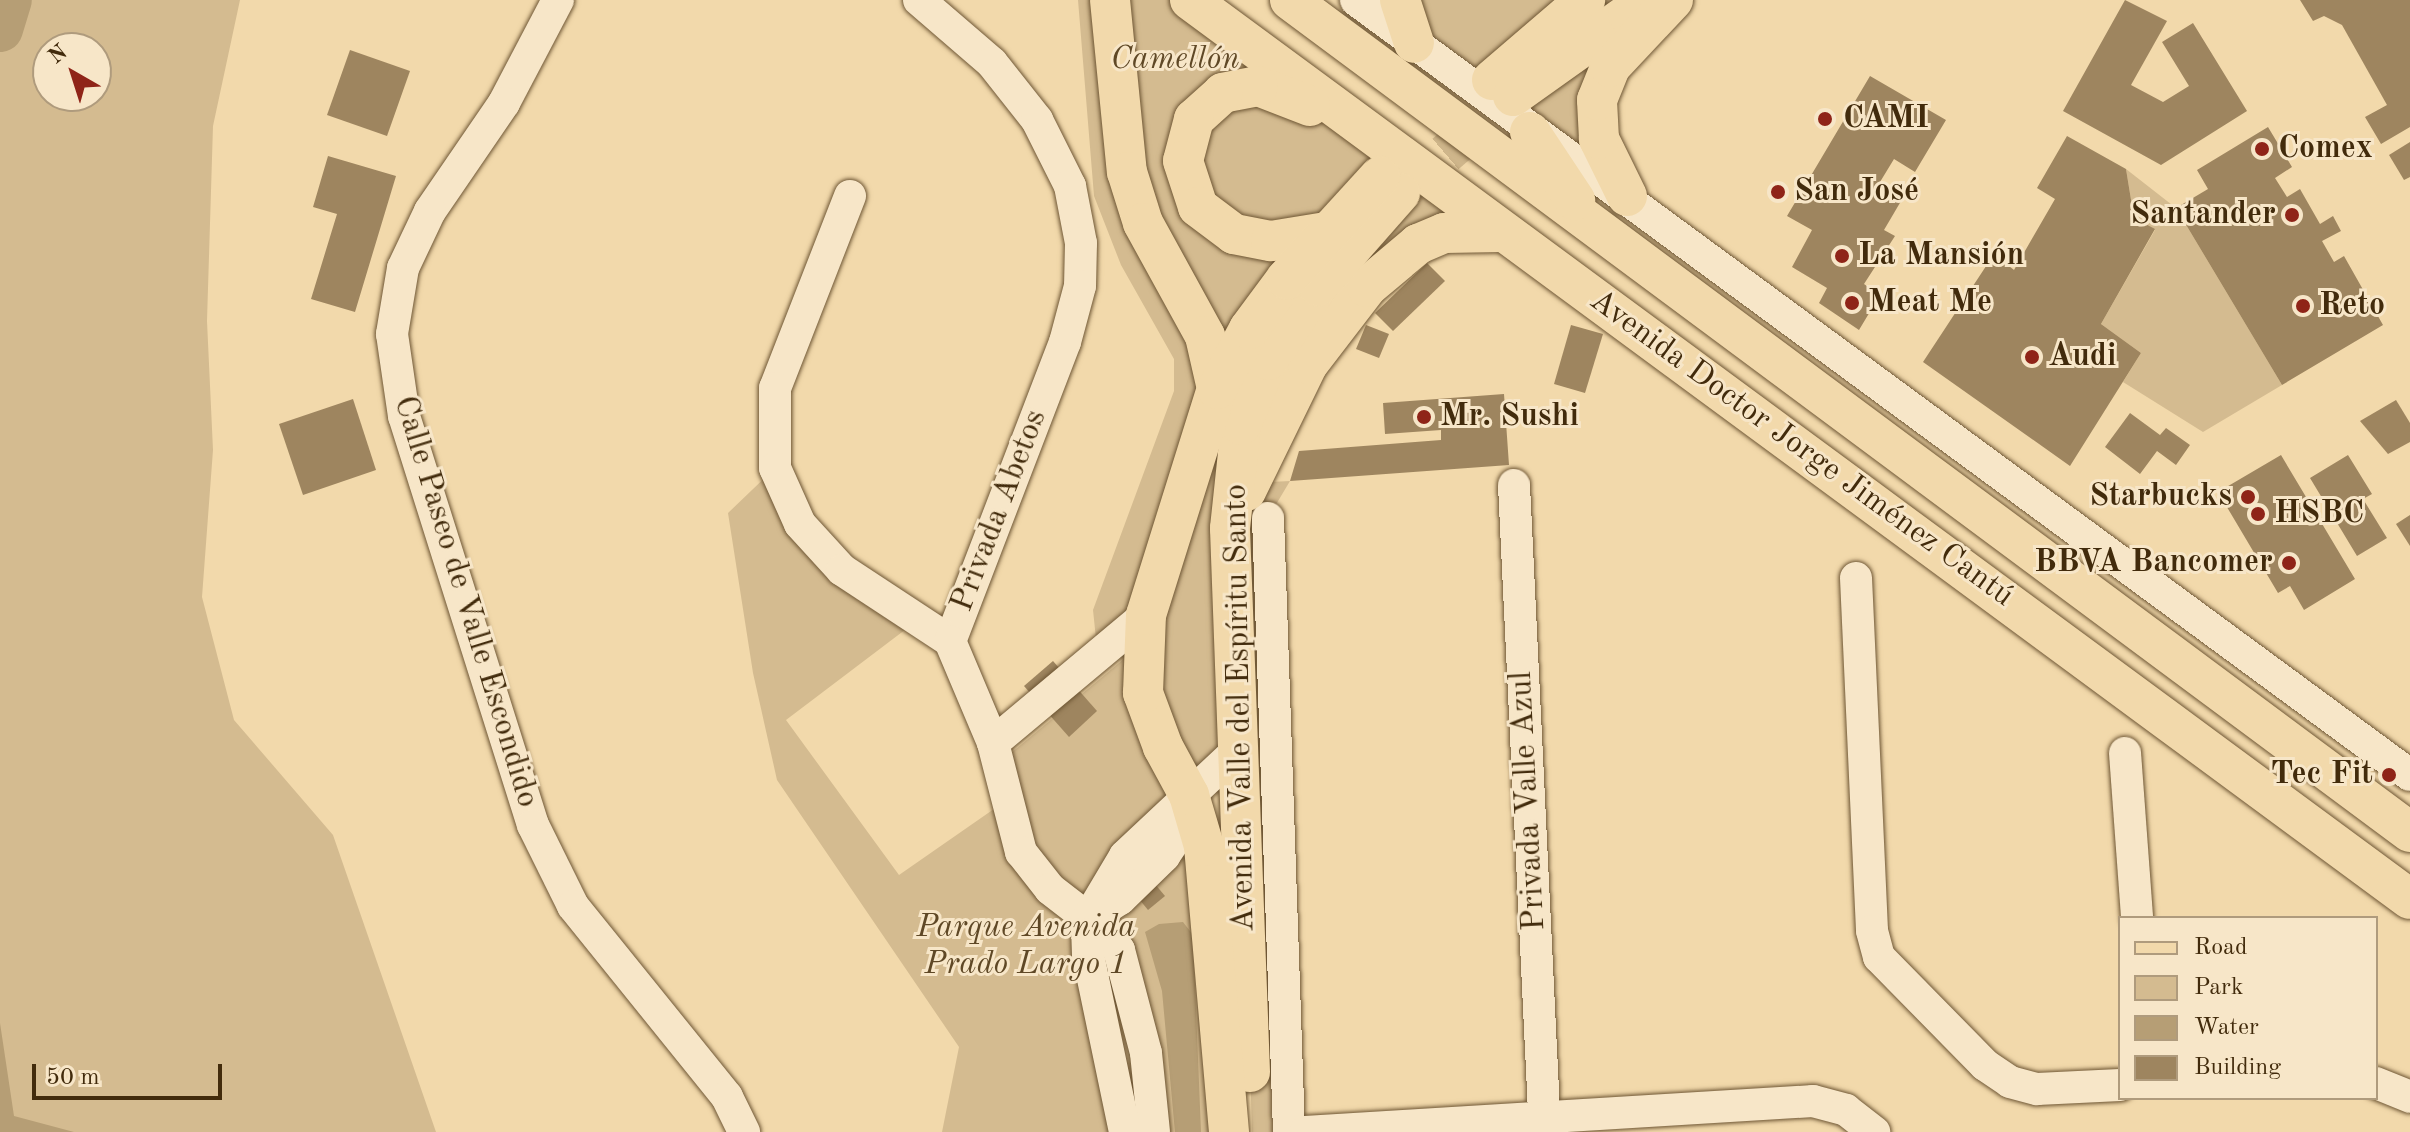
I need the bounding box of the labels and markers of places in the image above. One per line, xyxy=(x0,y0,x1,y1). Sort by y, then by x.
place label: CAMI xyxy=(1843,100,1929,138)
marker: CAMI xyxy=(1814,108,1836,130)
place label: Comex xyxy=(2278,130,2373,168)
marker: Comex xyxy=(2253,140,2271,158)
place label: San José xyxy=(1794,173,1919,211)
marker: San José xyxy=(1769,183,1787,201)
place label: Santander xyxy=(2130,196,2276,234)
marker: Santander xyxy=(2283,206,2301,224)
place label: La Mansión xyxy=(1858,237,2024,275)
marker: La Mansión xyxy=(1833,247,1851,265)
place label: Meat Me xyxy=(1868,284,1992,322)
place label: Reto xyxy=(2319,287,2385,325)
marker: Meat Me xyxy=(1843,294,1861,312)
marker: Reto xyxy=(2294,297,2312,315)
place label: Audi xyxy=(2048,338,2116,376)
marker: Audi xyxy=(2023,348,2041,366)
place label: Mr. Sushi xyxy=(1440,398,1579,436)
marker: Mr. Sushi xyxy=(1415,408,1433,426)
place label: Starbucks xyxy=(2089,478,2232,516)
marker: Starbucks xyxy=(2239,488,2257,506)
place label: HSBC xyxy=(2274,495,2364,533)
marker: HSBC xyxy=(2249,505,2267,523)
place label: BBVA Bancomer xyxy=(2034,544,2273,582)
marker: BBVA Bancomer xyxy=(2280,554,2298,572)
place label: Tec Fit xyxy=(2271,756,2373,794)
marker: Tec Fit xyxy=(2380,766,2398,784)

